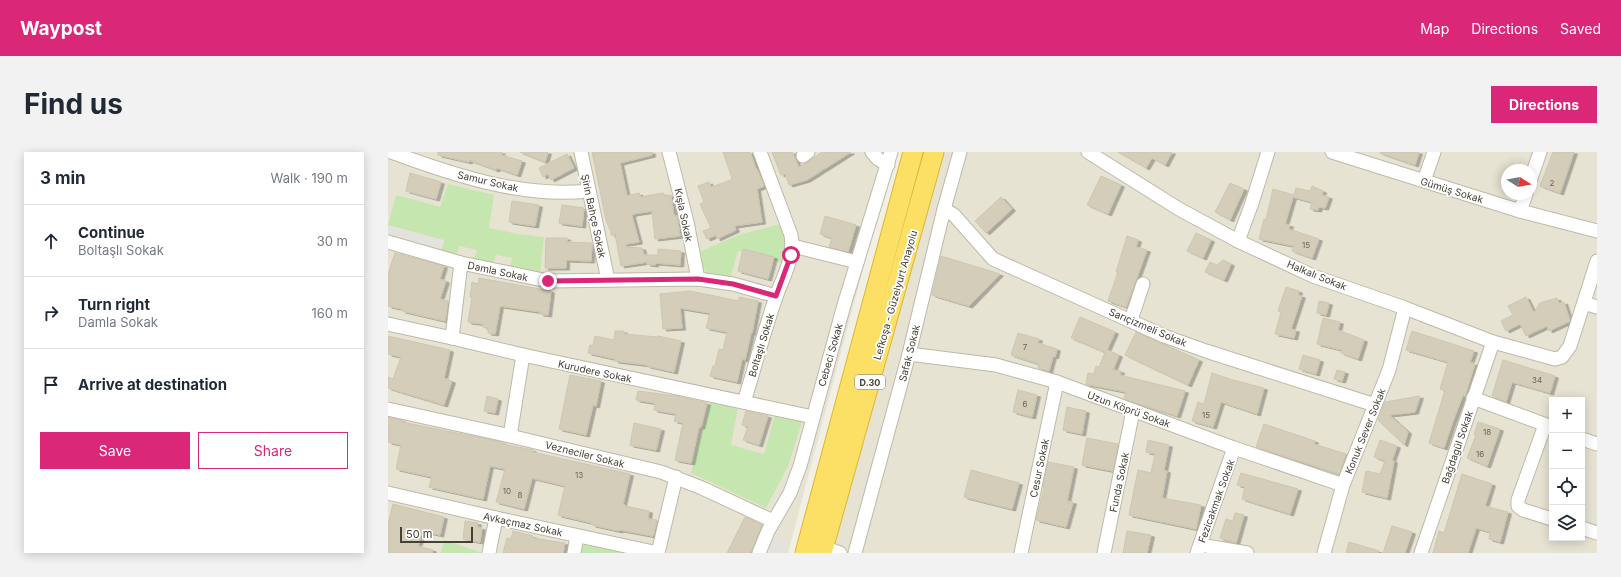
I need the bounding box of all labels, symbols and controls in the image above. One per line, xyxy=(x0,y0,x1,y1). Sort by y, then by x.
text: Waypost xyxy=(20,17,102,40)
text: Map xyxy=(1420,20,1449,37)
text: Directions xyxy=(1471,20,1538,37)
text: Saved xyxy=(1560,20,1601,37)
button: Directions xyxy=(1491,86,1597,123)
text: Find us xyxy=(24,87,123,121)
north arrow xyxy=(1501,164,1537,200)
text: 3 min xyxy=(40,168,86,188)
street label: Samur Sokak xyxy=(456,168,520,194)
text: Walk · 190 m xyxy=(271,170,348,186)
street label: Şirin Bahçe Sokak xyxy=(579,173,609,259)
street label: Gümüş Sokak xyxy=(1419,175,1485,205)
house number: 2 xyxy=(1550,178,1555,188)
street label: Kışla Sokak xyxy=(672,187,696,243)
text: Continue xyxy=(78,223,145,242)
street label: Lefkoşa - Güzelyurt Anayolu xyxy=(871,229,919,361)
icon: ahead xyxy=(40,230,62,252)
text: 30 m xyxy=(317,233,348,249)
house number: 15 xyxy=(1302,240,1310,250)
text: Boltaşlı Sokak xyxy=(78,242,164,258)
route start xyxy=(782,246,800,264)
street label: Halkalı Sokak xyxy=(1285,258,1349,293)
street label: Damla Sokak xyxy=(467,259,530,283)
route end xyxy=(539,272,557,290)
text: Turn right xyxy=(78,295,150,314)
icon: right xyxy=(40,302,62,324)
text: 160 m xyxy=(311,305,348,321)
street label: Sarıçizmeli Sokak xyxy=(1107,305,1189,349)
street label: Boltaşlı Sokak xyxy=(746,311,777,378)
text: Damla Sokak xyxy=(78,314,158,330)
street label: Cebeci Sokak xyxy=(815,322,845,388)
street label: Safak Sokak xyxy=(896,323,922,383)
house number: 7 xyxy=(1023,342,1028,352)
street label: Kurudere Sokak xyxy=(557,357,634,385)
icon: arrive xyxy=(40,374,62,396)
text: Arrive at destination xyxy=(78,375,227,394)
road number: D.30 xyxy=(855,375,885,389)
house number: 34 xyxy=(1532,375,1542,385)
street label: Konuk Sever Sokak xyxy=(1342,386,1388,476)
street label: Uzun Köprü Sokak xyxy=(1086,388,1173,430)
map controls xyxy=(1549,397,1585,541)
button: + xyxy=(1549,397,1585,433)
house number: 6 xyxy=(1023,399,1028,409)
street label: Bağdagül Sokak xyxy=(1439,408,1475,485)
house number: 15 xyxy=(1202,410,1210,420)
house number: 18 xyxy=(1483,427,1491,437)
button: Save xyxy=(40,432,190,469)
button: Share xyxy=(198,432,348,469)
button: − xyxy=(1549,433,1585,469)
street label: Cesur Sokak xyxy=(1027,437,1051,499)
street label: Vezneciler Sokak xyxy=(544,438,626,470)
house number: 16 xyxy=(1476,449,1484,459)
street label: Funda Sokak xyxy=(1107,450,1131,513)
street label: Fezicakmak Sokak xyxy=(1195,457,1237,544)
button: locate xyxy=(1549,469,1585,505)
house number: 13 xyxy=(575,470,583,480)
house number: 10 xyxy=(503,486,511,496)
house number: 8 xyxy=(518,490,523,500)
button: layers xyxy=(1549,505,1585,541)
street label: Avkaçmaz Sokak xyxy=(482,510,564,538)
scale bar xyxy=(400,525,473,544)
text: 50 m xyxy=(406,527,432,541)

